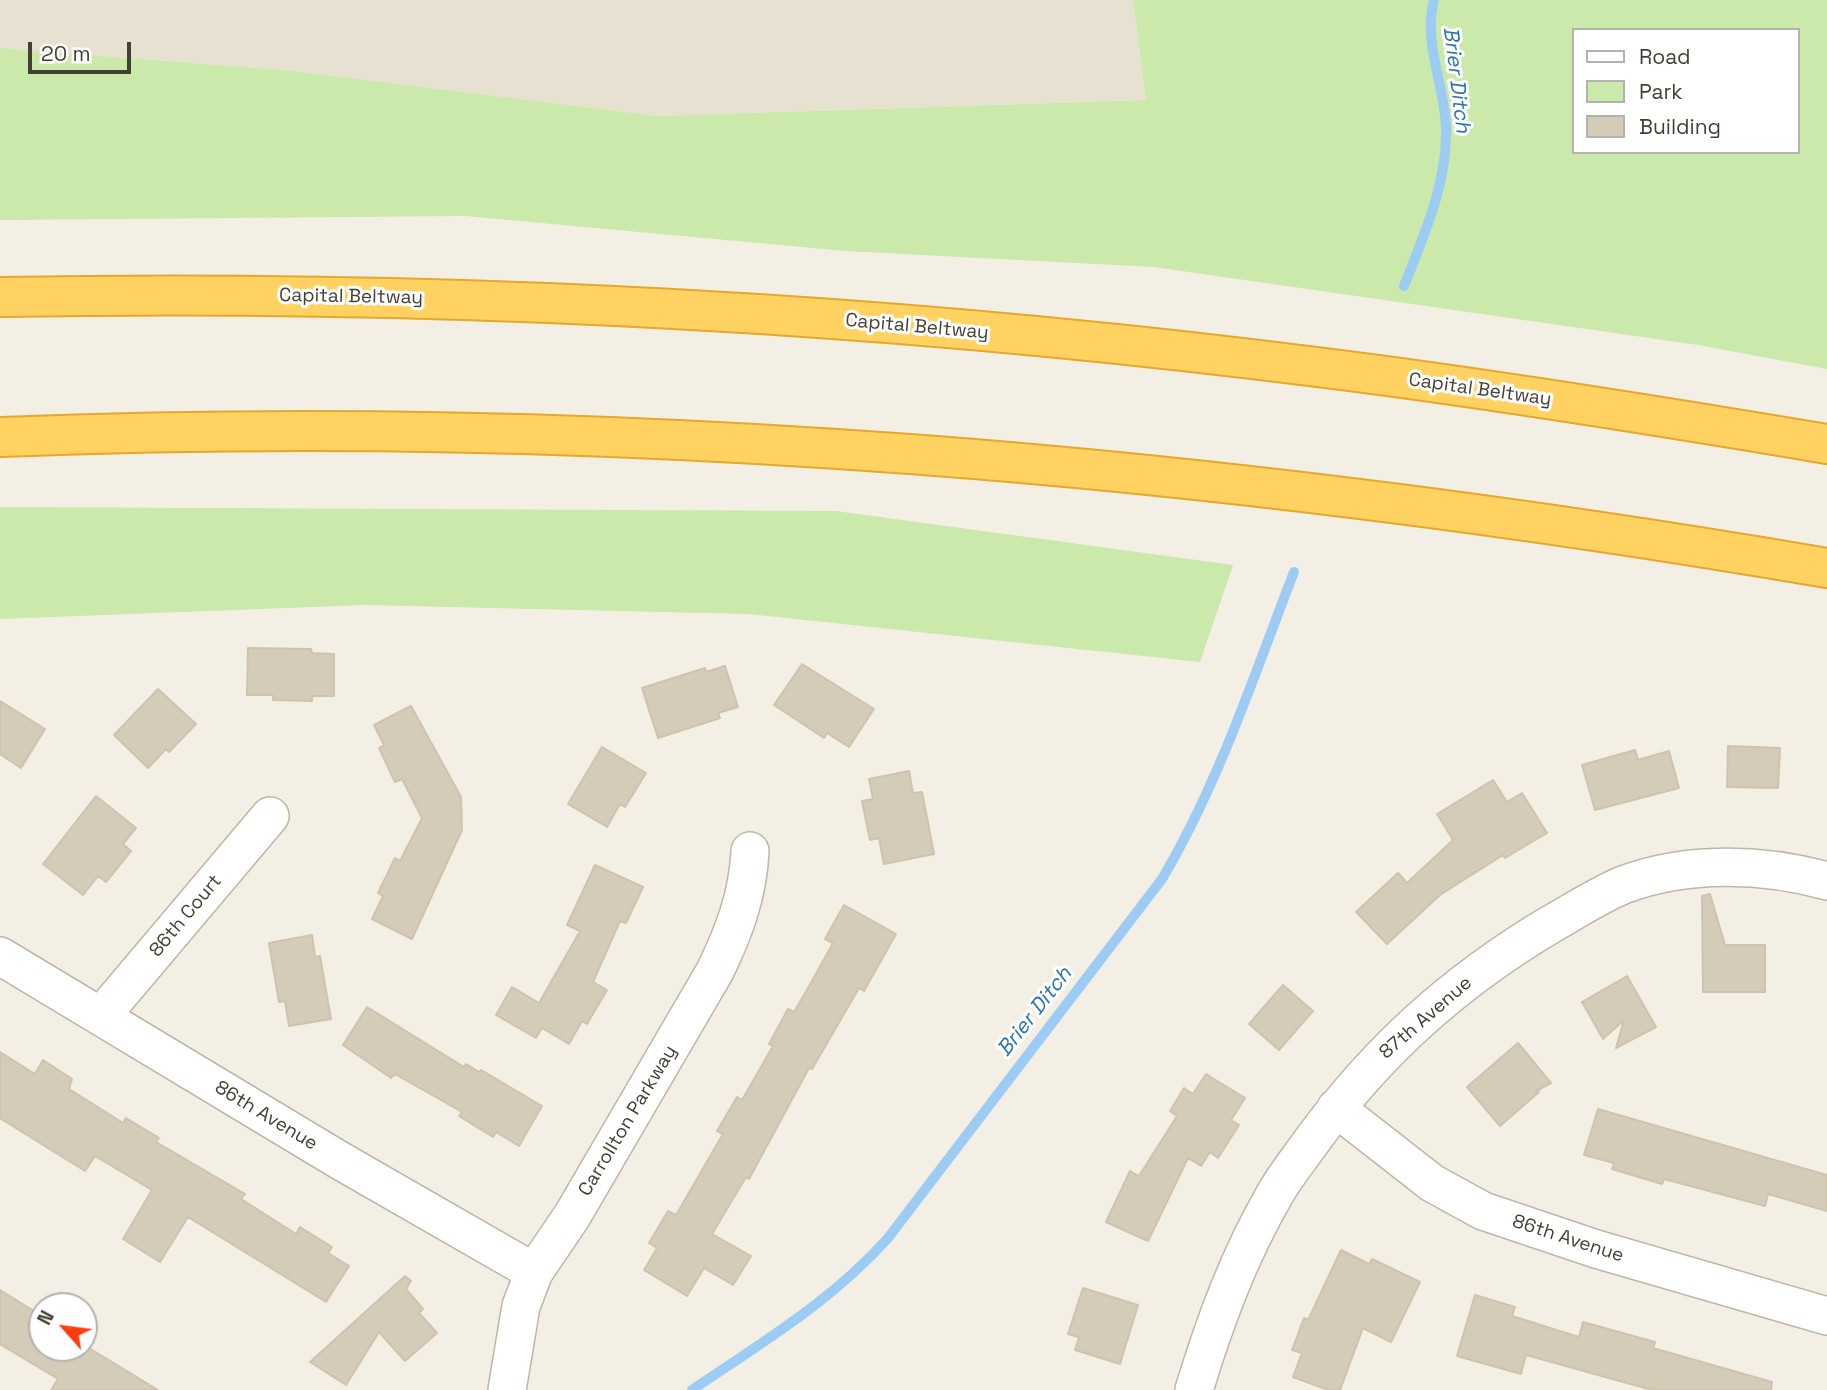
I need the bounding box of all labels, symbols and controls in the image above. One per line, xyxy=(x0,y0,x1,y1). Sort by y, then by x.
water label: Brier Ditch xyxy=(1437,26,1475,134)
scale bar xyxy=(32,28,135,72)
legend xyxy=(1572,28,1799,154)
text: 20 m xyxy=(41,40,91,67)
text: Road xyxy=(1639,43,1691,70)
text: Park xyxy=(1639,78,1683,105)
text: Building xyxy=(1639,113,1721,140)
street label: Capital Beltway xyxy=(279,284,423,310)
street label: Capital Beltway xyxy=(844,309,990,345)
street label: Capital Beltway xyxy=(1407,369,1553,411)
street label: 86th Court xyxy=(145,870,227,962)
water label: Brier Ditch xyxy=(992,962,1078,1062)
street label: 87th Avenue xyxy=(1375,972,1477,1064)
street label: Carrollton Parkway xyxy=(574,1042,682,1200)
street label: 86th Avenue xyxy=(210,1076,322,1156)
street label: 86th Avenue xyxy=(1509,1210,1627,1268)
north arrow xyxy=(28,1292,98,1362)
text: N xyxy=(32,1306,60,1329)

